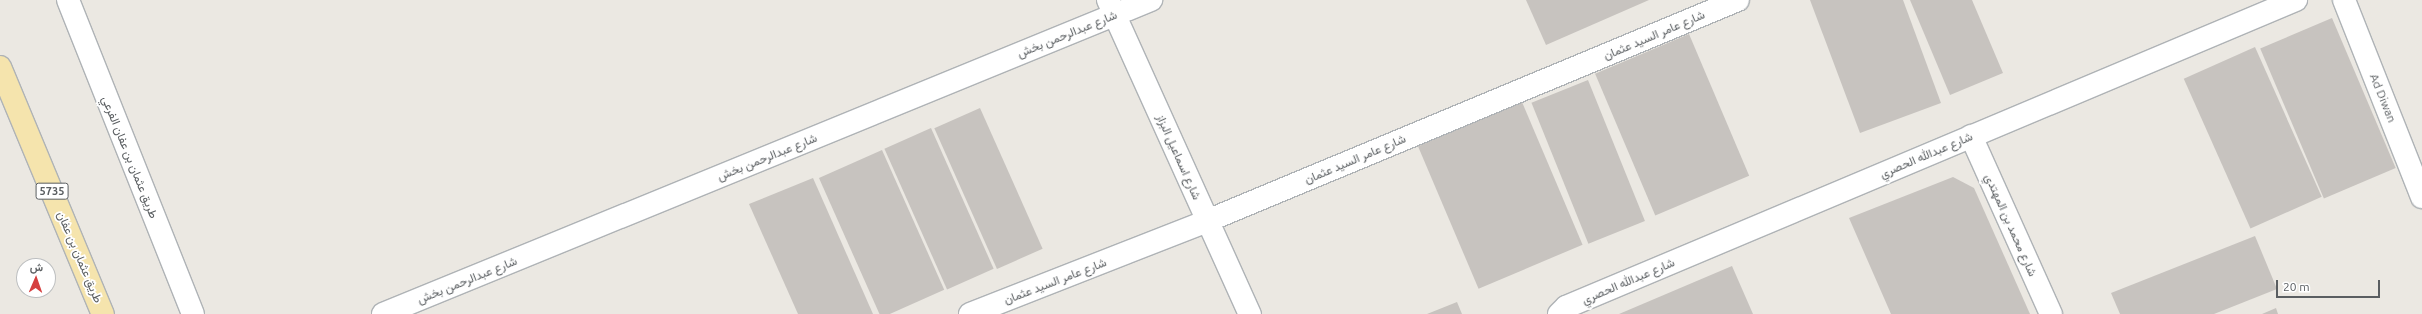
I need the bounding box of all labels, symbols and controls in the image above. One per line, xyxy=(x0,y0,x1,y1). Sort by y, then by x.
street label: شارع عبدالرحمن بخش xyxy=(1015,7,1119,61)
street label: شارع عامر السيد عثمان xyxy=(1601,7,1707,63)
street label: Ad Diwan xyxy=(2367,72,2399,124)
street label: طريق عثمان بن عفان الفرعي xyxy=(99,94,161,220)
street label: شارع اسماعيل البزاز xyxy=(1154,112,1204,202)
street label: شارع عبدالله الحصري xyxy=(1877,129,1975,181)
street label: شارع عبدالرحمن بخش xyxy=(715,130,819,184)
street label: شارع عامر السيد عثمان xyxy=(1302,131,1408,187)
street label: شارع محمد بن المهتدي xyxy=(1982,172,2040,278)
road number: 5735 xyxy=(35,182,69,200)
street label: طريق عثمان بن عفان xyxy=(54,209,106,305)
street label: شارع عبدالرحمن بخش xyxy=(415,253,519,307)
street label: شارع عامر السيد عثمان xyxy=(1002,255,1108,307)
street label: شارع عبدالله الحصري xyxy=(1579,255,1677,307)
north arrow xyxy=(16,258,56,298)
text: ش xyxy=(30,261,43,273)
scale bar xyxy=(2278,272,2382,298)
text: 20 m xyxy=(2283,280,2310,293)

